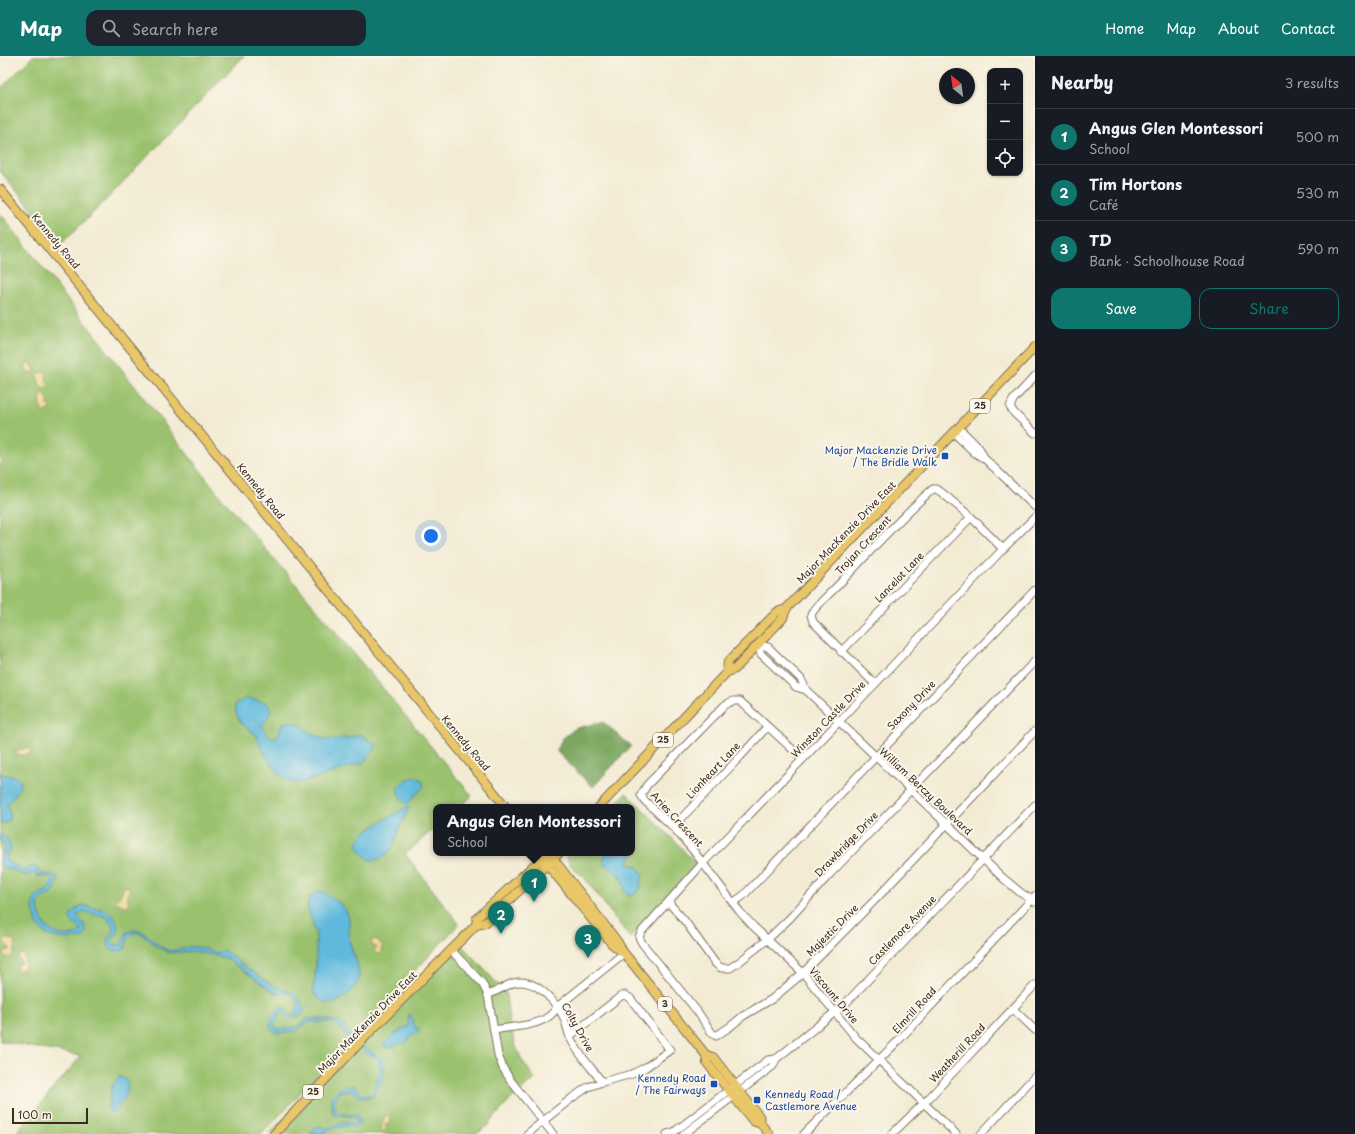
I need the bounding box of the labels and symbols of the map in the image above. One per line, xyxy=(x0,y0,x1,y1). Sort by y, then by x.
north arrow xyxy=(939,68,975,104)
street label: Kennedy Road xyxy=(28,210,84,272)
road number: 25 xyxy=(970,399,990,413)
place label: Major Mackenzie Drive / The Bridle Walk xyxy=(825,442,937,469)
marker: Major Mackenzie Drive / The Bridle Walk xyxy=(940,451,950,461)
street label: Kennedy Road xyxy=(233,459,289,523)
street label: Major MacKenzie Drive East xyxy=(793,477,899,586)
street label: Trojan Crescent xyxy=(831,512,894,578)
your location xyxy=(421,526,441,546)
street label: Lancelot Lane xyxy=(871,548,927,605)
street label: Saxony Drive xyxy=(883,676,938,733)
street label: Winston Castle Drive xyxy=(787,677,868,760)
street label: Kennedy Road xyxy=(438,712,494,774)
road number: 25 xyxy=(653,733,673,747)
street label: Lionheart Lane xyxy=(682,738,743,801)
street label: William Berczy Boulevard xyxy=(876,743,976,839)
street label: Aries Crescent xyxy=(648,788,707,850)
street label: Drawbridge Drive xyxy=(810,808,881,880)
pin: 1 xyxy=(521,869,547,902)
street label: Castlemore Avenue xyxy=(864,891,939,968)
street label: Majestic Drive xyxy=(802,900,861,959)
pin: 2 xyxy=(488,901,514,934)
pin: 3 xyxy=(575,925,601,958)
street label: Viscount Drive xyxy=(806,963,863,1026)
street label: Major MacKenzie Drive East xyxy=(314,967,420,1076)
street label: Elmrill Road xyxy=(888,983,939,1036)
road number: 3 xyxy=(658,997,672,1011)
street label: Colty Drive xyxy=(559,999,598,1054)
street label: Weatherill Road xyxy=(925,1020,988,1086)
place label: Kennedy Road / The Fairways xyxy=(636,1070,706,1097)
marker: Kennedy Road / The Fairways xyxy=(709,1079,719,1089)
road number: 25 xyxy=(303,1085,323,1099)
place label: Kennedy Road / Castlemore Avenue xyxy=(765,1086,858,1113)
marker: Kennedy Road / Castlemore Avenue xyxy=(752,1095,762,1105)
scale bar xyxy=(12,1106,88,1125)

